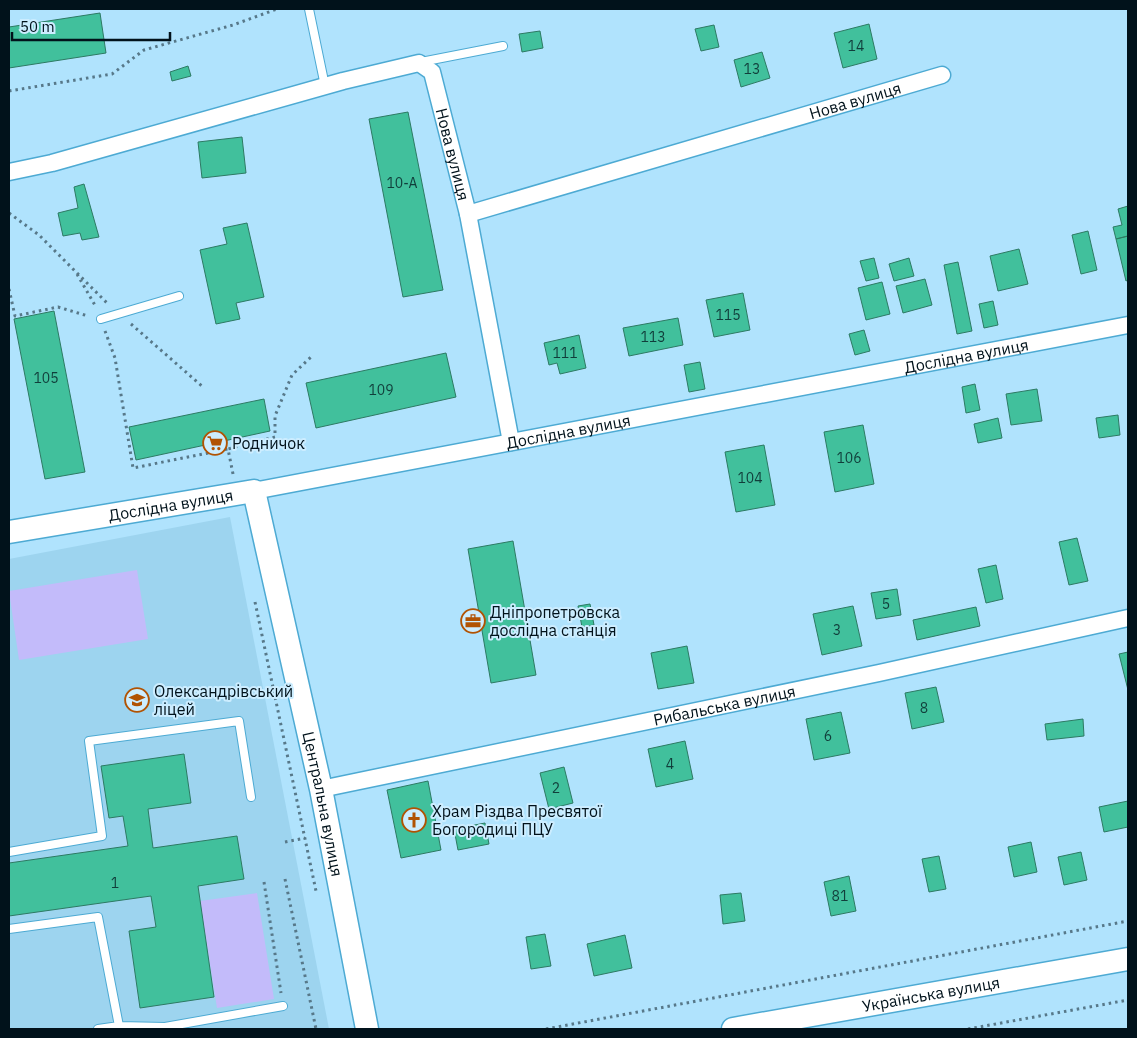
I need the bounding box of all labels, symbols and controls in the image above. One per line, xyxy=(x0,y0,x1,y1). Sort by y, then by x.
scale bar xyxy=(12,10,170,42)
text: 50 m xyxy=(20,17,55,36)
house number: 14 xyxy=(848,37,864,55)
house number: 13 xyxy=(744,60,760,78)
street label: Нова вулиця xyxy=(807,78,903,123)
street label: Нова вулиця xyxy=(432,106,474,203)
house number: 10-А xyxy=(386,174,418,192)
house number: 115 xyxy=(715,306,741,324)
house number: 113 xyxy=(640,328,666,346)
street label: Дослідна вулиця xyxy=(902,334,1030,377)
house number: 111 xyxy=(552,344,578,362)
house number: 105 xyxy=(33,369,59,387)
house number: 109 xyxy=(368,381,394,399)
street label: Дослідна вулиця xyxy=(505,410,632,453)
supermarket icon: Родничок xyxy=(202,430,228,456)
place label: Родничок xyxy=(232,433,305,453)
house number: 106 xyxy=(836,449,862,467)
house number: 104 xyxy=(737,469,763,487)
street label: Дослідна вулиця xyxy=(107,485,235,525)
house number: 5 xyxy=(882,595,890,613)
place label: Дніпропетровска дослідна станція xyxy=(490,602,621,640)
office icon: Дніпропетровска дослідна станція xyxy=(460,608,486,634)
house number: 3 xyxy=(833,621,841,639)
place label: Олександрівський ліцей xyxy=(154,681,293,719)
street label: Рибальська вулиця xyxy=(651,681,797,730)
school or university icon: Олександрівський ліцей xyxy=(124,687,150,713)
house number: 8 xyxy=(920,699,928,717)
house number: 6 xyxy=(824,727,832,745)
street label: Центральна вулиця xyxy=(298,730,348,878)
house number: 4 xyxy=(666,755,674,773)
house number: 2 xyxy=(552,779,560,797)
place label: Храм Різдва Пресвятої Богородиці ПЦУ xyxy=(432,801,603,839)
church icon: Храм Різдва Пресвятої Богородиці ПЦУ xyxy=(401,807,427,833)
house number: 1 xyxy=(111,874,119,892)
house number: 81 xyxy=(832,887,848,905)
street label: Українська вулиця xyxy=(860,972,1001,1016)

